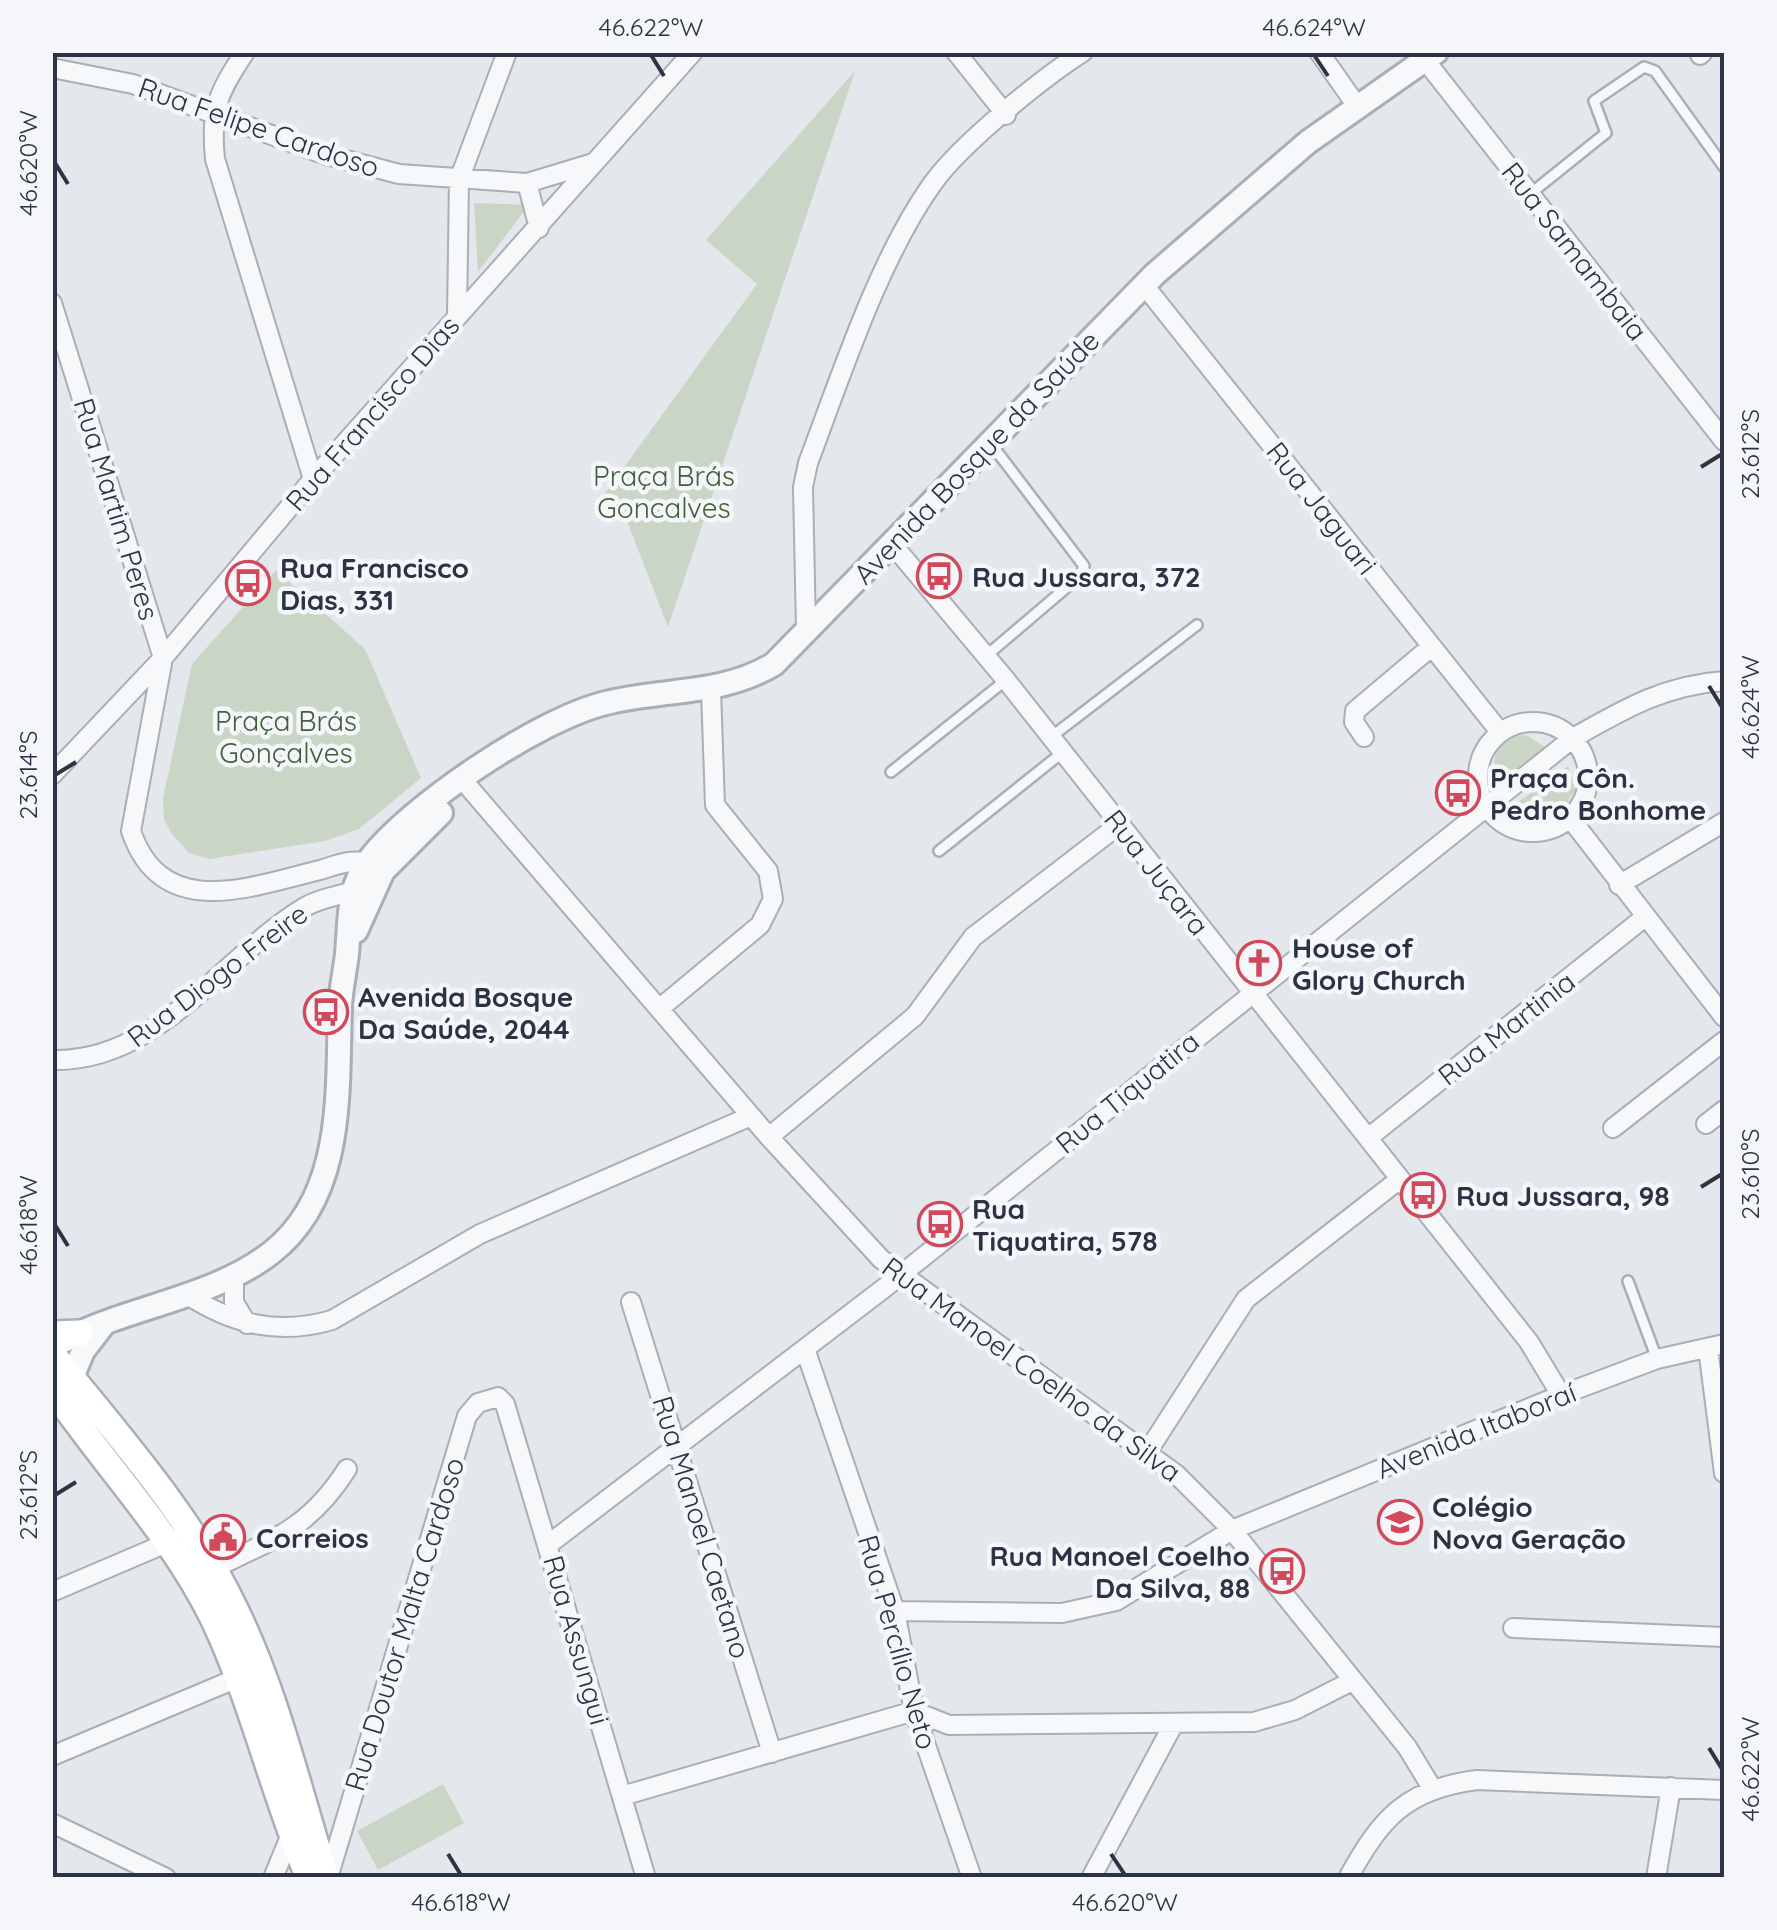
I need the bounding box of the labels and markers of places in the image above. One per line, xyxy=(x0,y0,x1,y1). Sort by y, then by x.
place label: Rua Francisco Dias, 331 xyxy=(280,550,469,617)
bus stop icon: Rua Jussara, 372 xyxy=(916,553,962,599)
place label: Rua Jussara, 372 xyxy=(972,559,1201,594)
bus stop icon: Rua Francisco Dias, 331 xyxy=(225,560,271,606)
place label: Praça Côn. Pedro Bonhome xyxy=(1490,760,1706,827)
bus stop icon: Praça Côn. Pedro Bonhome xyxy=(1435,770,1481,816)
place label: House of Glory Church xyxy=(1292,930,1466,997)
church icon: House of Glory Church xyxy=(1236,940,1282,986)
place label: Avenida Bosque Da Saúde, 2044 xyxy=(358,979,573,1046)
bus stop icon: Avenida Bosque Da Saúde, 2044 xyxy=(303,989,349,1035)
bus stop icon: Rua Jussara, 98 xyxy=(1400,1172,1446,1218)
place label: Rua Jussara, 98 xyxy=(1456,1178,1670,1213)
place label: Rua Tiquatira, 578 xyxy=(972,1191,1158,1258)
bus stop icon: Rua Tiquatira, 578 xyxy=(917,1201,963,1247)
place label: Colégio Nova Geração xyxy=(1432,1489,1626,1556)
school or university icon: Colégio Nova Geração xyxy=(1377,1499,1423,1545)
public building icon: Correios xyxy=(200,1514,246,1560)
place label: Correios xyxy=(256,1520,369,1555)
place label: Rua Manoel Coelho Da Silva, 88 xyxy=(990,1538,1250,1605)
bus stop icon: Rua Manoel Coelho Da Silva, 88 xyxy=(1259,1548,1305,1594)

